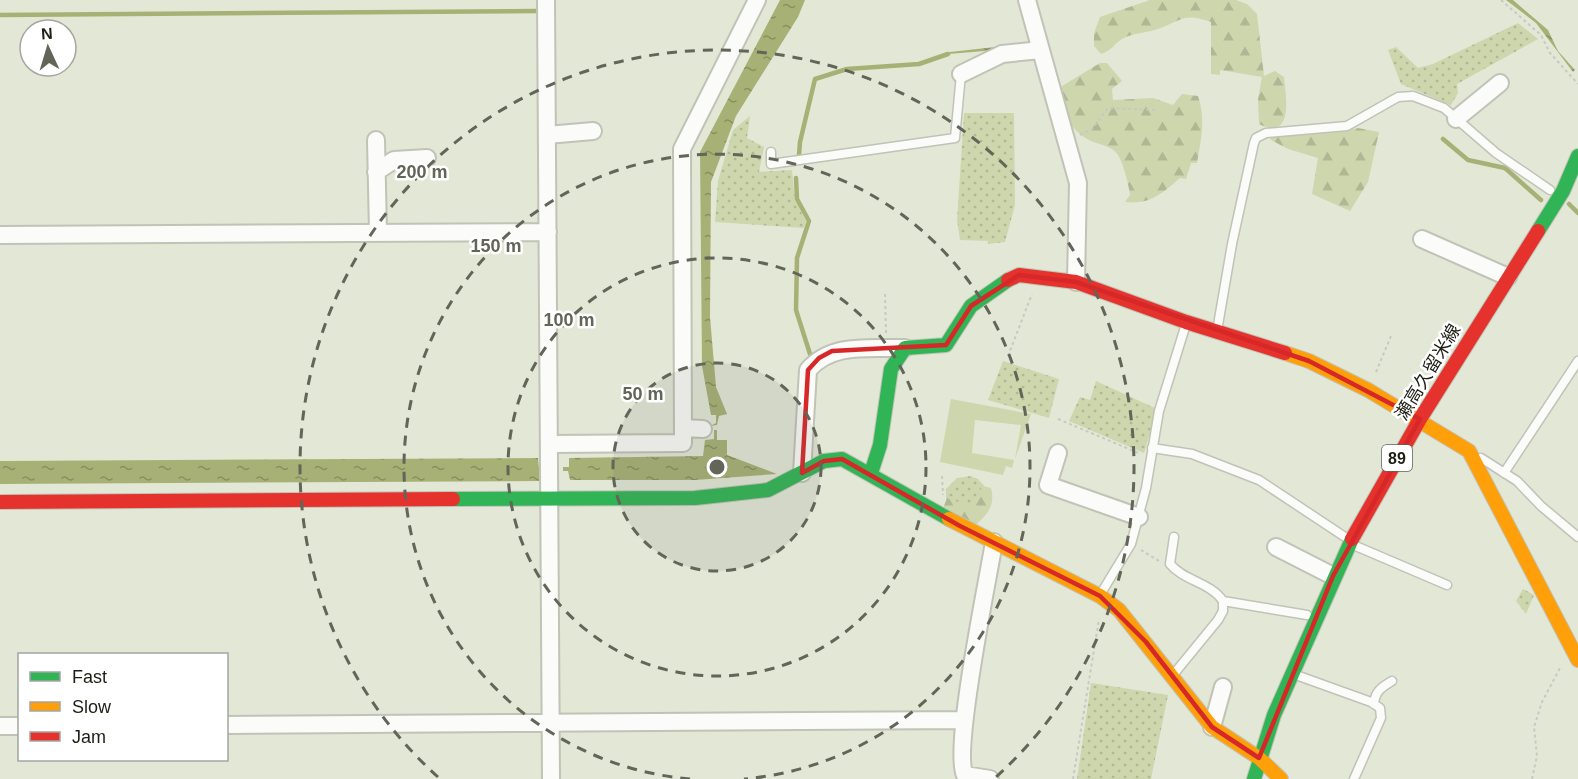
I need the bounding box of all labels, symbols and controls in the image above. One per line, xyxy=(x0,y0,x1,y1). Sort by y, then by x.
north arrow xyxy=(18,18,78,78)
text: N xyxy=(41,25,53,42)
text: 200 m xyxy=(396,162,448,182)
text: 150 m xyxy=(470,236,522,256)
text: 100 m xyxy=(543,310,595,330)
street label: 瀬高久留米線 xyxy=(1392,321,1464,423)
text: 50 m xyxy=(622,384,664,404)
road number: 89 xyxy=(1382,445,1412,471)
centre of rings xyxy=(707,457,727,477)
legend xyxy=(18,653,228,761)
text: Fast xyxy=(72,667,107,687)
text: Slow xyxy=(72,697,112,717)
text: Jam xyxy=(72,727,106,747)

